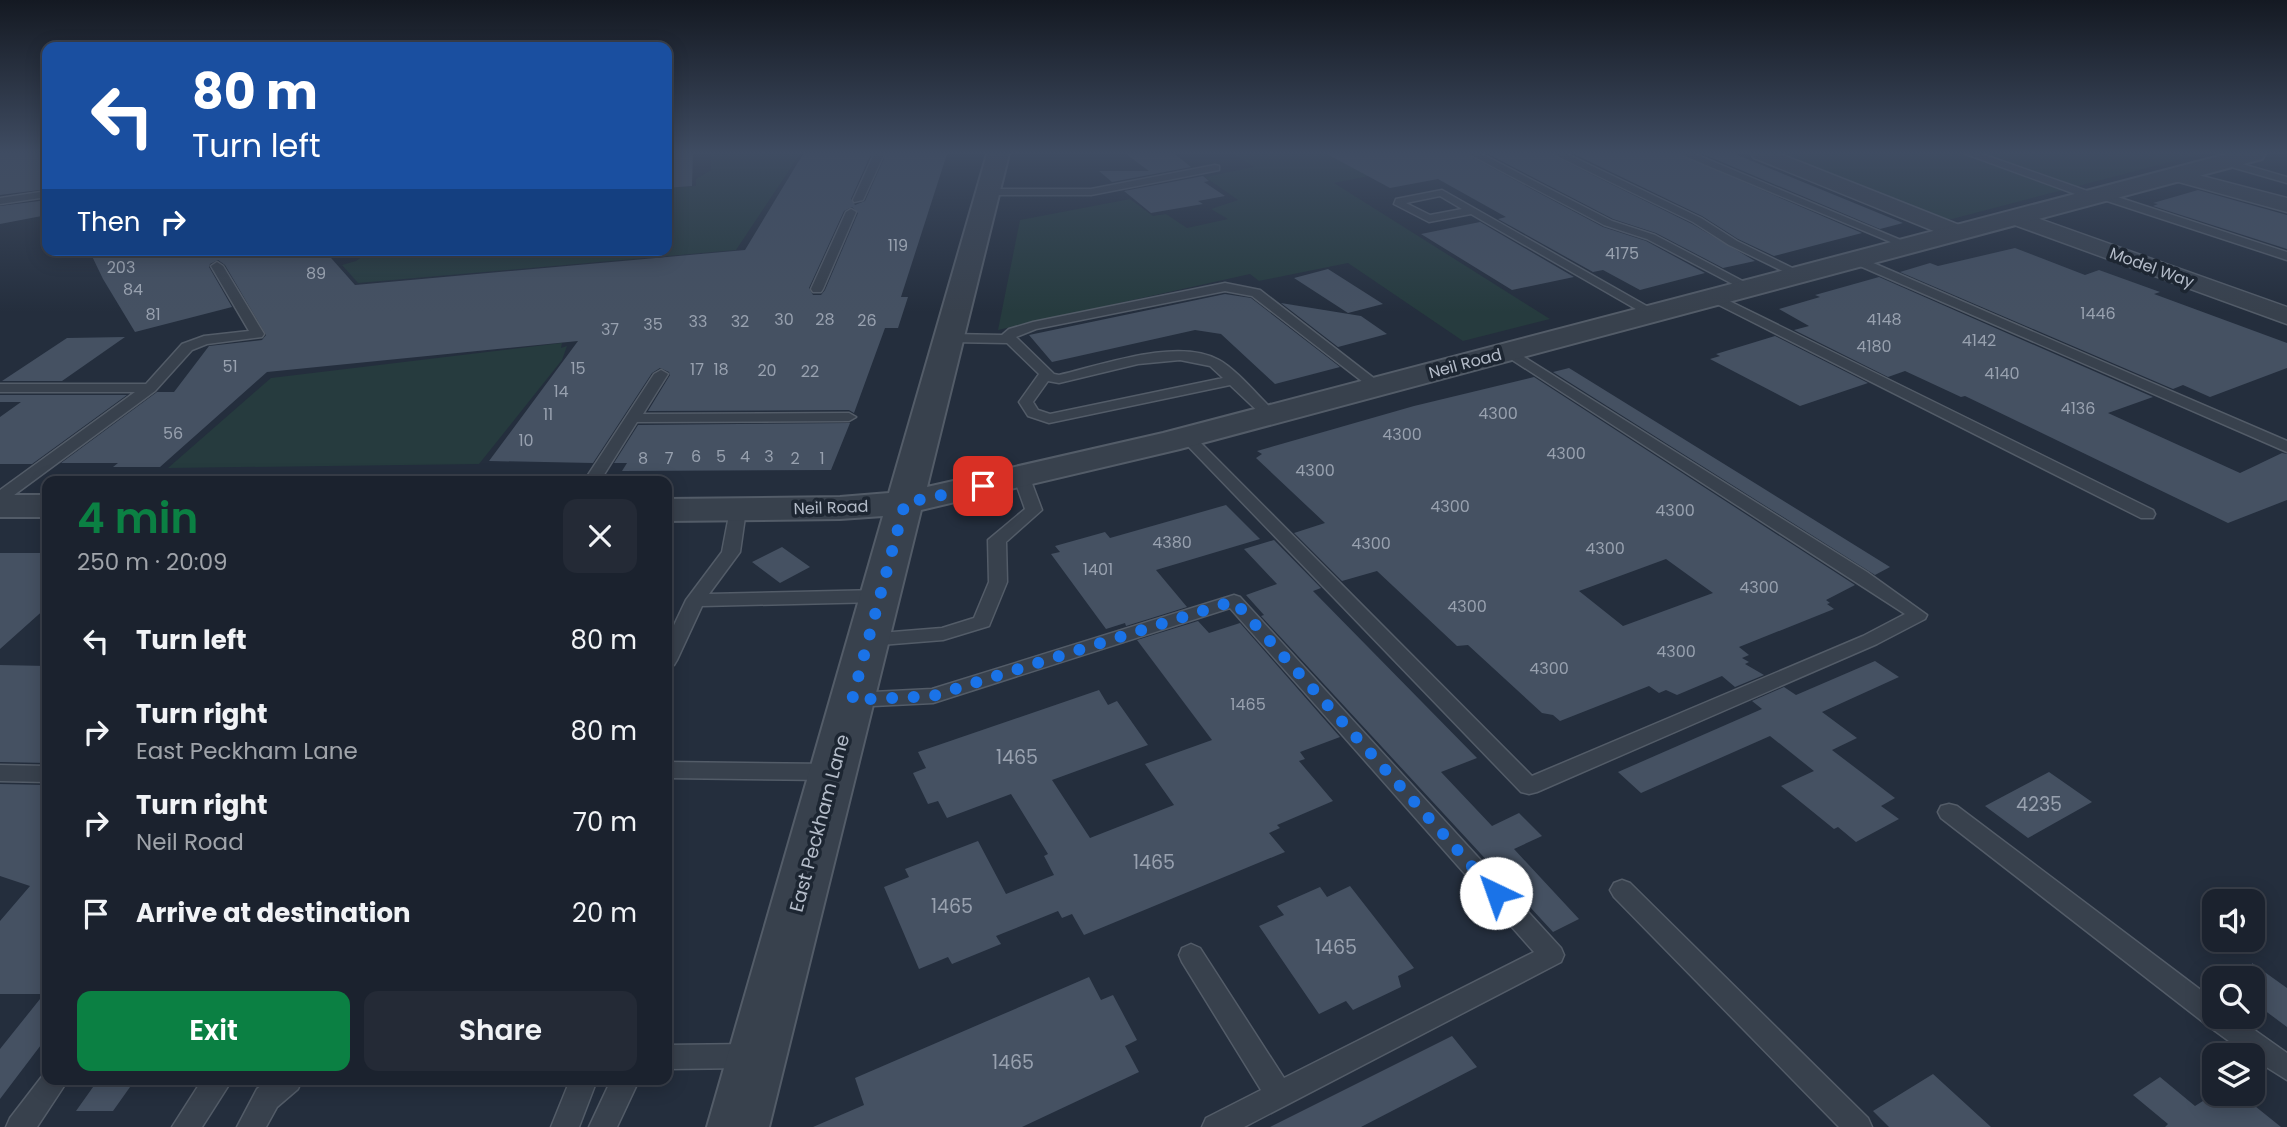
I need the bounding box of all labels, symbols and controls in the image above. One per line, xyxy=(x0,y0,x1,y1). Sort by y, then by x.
text: 80 m xyxy=(192,58,318,126)
icon: left xyxy=(77,70,168,161)
text: Turn left xyxy=(192,123,321,168)
icon: right xyxy=(154,203,192,241)
text: Then xyxy=(77,204,140,240)
house number: 119 xyxy=(888,234,908,257)
house number: 4175 xyxy=(1605,242,1639,265)
street label: Model Way xyxy=(2106,242,2197,293)
house number: 203 xyxy=(107,256,135,279)
house number: 89 xyxy=(306,262,326,285)
house number: 84 xyxy=(123,278,143,301)
house number: 1446 xyxy=(2080,302,2116,325)
house number: 81 xyxy=(145,303,161,326)
house number: 30 xyxy=(774,308,794,331)
house number: 28 xyxy=(815,308,835,331)
house number: 4148 xyxy=(1866,308,1902,331)
house number: 26 xyxy=(857,309,877,332)
house number: 33 xyxy=(689,310,707,333)
house number: 32 xyxy=(731,310,749,333)
house number: 35 xyxy=(643,313,663,336)
house number: 37 xyxy=(601,318,619,341)
house number: 4142 xyxy=(1962,329,1996,352)
house number: 4180 xyxy=(1856,335,1892,358)
street label: Neil Road xyxy=(1426,343,1504,384)
house number: 51 xyxy=(222,355,238,378)
house number: 15 xyxy=(570,357,586,380)
house number: 17 xyxy=(690,358,704,381)
house number: 18 xyxy=(713,358,729,381)
house number: 20 xyxy=(757,359,777,382)
house number: 22 xyxy=(801,360,819,383)
house number: 4140 xyxy=(1984,362,2020,385)
house number: 14 xyxy=(553,380,569,403)
house number: 4136 xyxy=(2061,397,2095,420)
house number: 4300 xyxy=(1478,402,1518,425)
house number: 11 xyxy=(543,403,553,426)
house number: 56 xyxy=(163,422,183,445)
house number: 4300 xyxy=(1382,423,1422,446)
house number: 10 xyxy=(518,429,534,452)
house number: 4300 xyxy=(1546,442,1586,465)
house number: 6 xyxy=(691,445,701,468)
house number: 5 xyxy=(716,445,726,468)
house number: 4 xyxy=(740,445,750,468)
house number: 3 xyxy=(764,445,774,468)
house number: 8 xyxy=(638,447,648,470)
house number: 7 xyxy=(665,447,674,470)
house number: 2 xyxy=(790,447,800,470)
house number: 1 xyxy=(819,447,825,470)
pin xyxy=(953,456,1013,516)
house number: 4300 xyxy=(1295,459,1335,482)
icon: arrive xyxy=(964,467,1002,505)
text: 4 min xyxy=(77,489,198,548)
street label: Neil Road xyxy=(793,495,869,520)
house number: 4300 xyxy=(1430,495,1470,518)
button: close xyxy=(563,499,637,573)
house number: 4300 xyxy=(1655,499,1695,522)
house number: 4380 xyxy=(1152,531,1192,554)
house number: 4300 xyxy=(1351,532,1391,555)
house number: 4300 xyxy=(1585,537,1625,560)
text: 250 m · 20:09 xyxy=(77,546,228,578)
house number: 1401 xyxy=(1083,558,1113,581)
house number: 4300 xyxy=(1739,576,1779,599)
house number: 4300 xyxy=(1447,595,1487,618)
icon: left xyxy=(77,622,115,660)
text: Turn left xyxy=(136,622,247,658)
text: 80 m xyxy=(571,622,637,658)
house number: 4300 xyxy=(1656,640,1696,663)
house number: 4300 xyxy=(1529,657,1569,680)
house number: 1465 xyxy=(1230,693,1266,716)
text: Turn right xyxy=(136,696,268,732)
icon: right xyxy=(77,713,115,751)
text: 80 m xyxy=(571,713,637,749)
street label: East Peckham Lane xyxy=(783,731,856,915)
text: East Peckham Lane xyxy=(136,735,358,767)
house number: 1465 xyxy=(996,744,1038,771)
text: Turn right xyxy=(136,787,268,823)
house number: 4235 xyxy=(2016,791,2062,818)
icon: right xyxy=(77,804,115,842)
text: 70 m xyxy=(573,804,637,840)
text: Neil Road xyxy=(136,826,244,858)
house number: 1465 xyxy=(1133,849,1175,876)
position arrow xyxy=(1459,856,1533,930)
map controls xyxy=(2202,889,2265,1106)
button: sound xyxy=(2202,889,2265,952)
house number: 1465 xyxy=(931,893,973,920)
icon: arrive xyxy=(77,895,115,933)
text: Arrive at destination xyxy=(136,895,411,931)
text: 20 m xyxy=(572,895,637,931)
house number: 1465 xyxy=(1315,934,1357,961)
button: search xyxy=(2202,966,2265,1029)
button: Exit xyxy=(77,991,350,1071)
button: Share xyxy=(364,991,637,1071)
button: layers xyxy=(2202,1043,2265,1106)
house number: 1465 xyxy=(992,1049,1034,1076)

